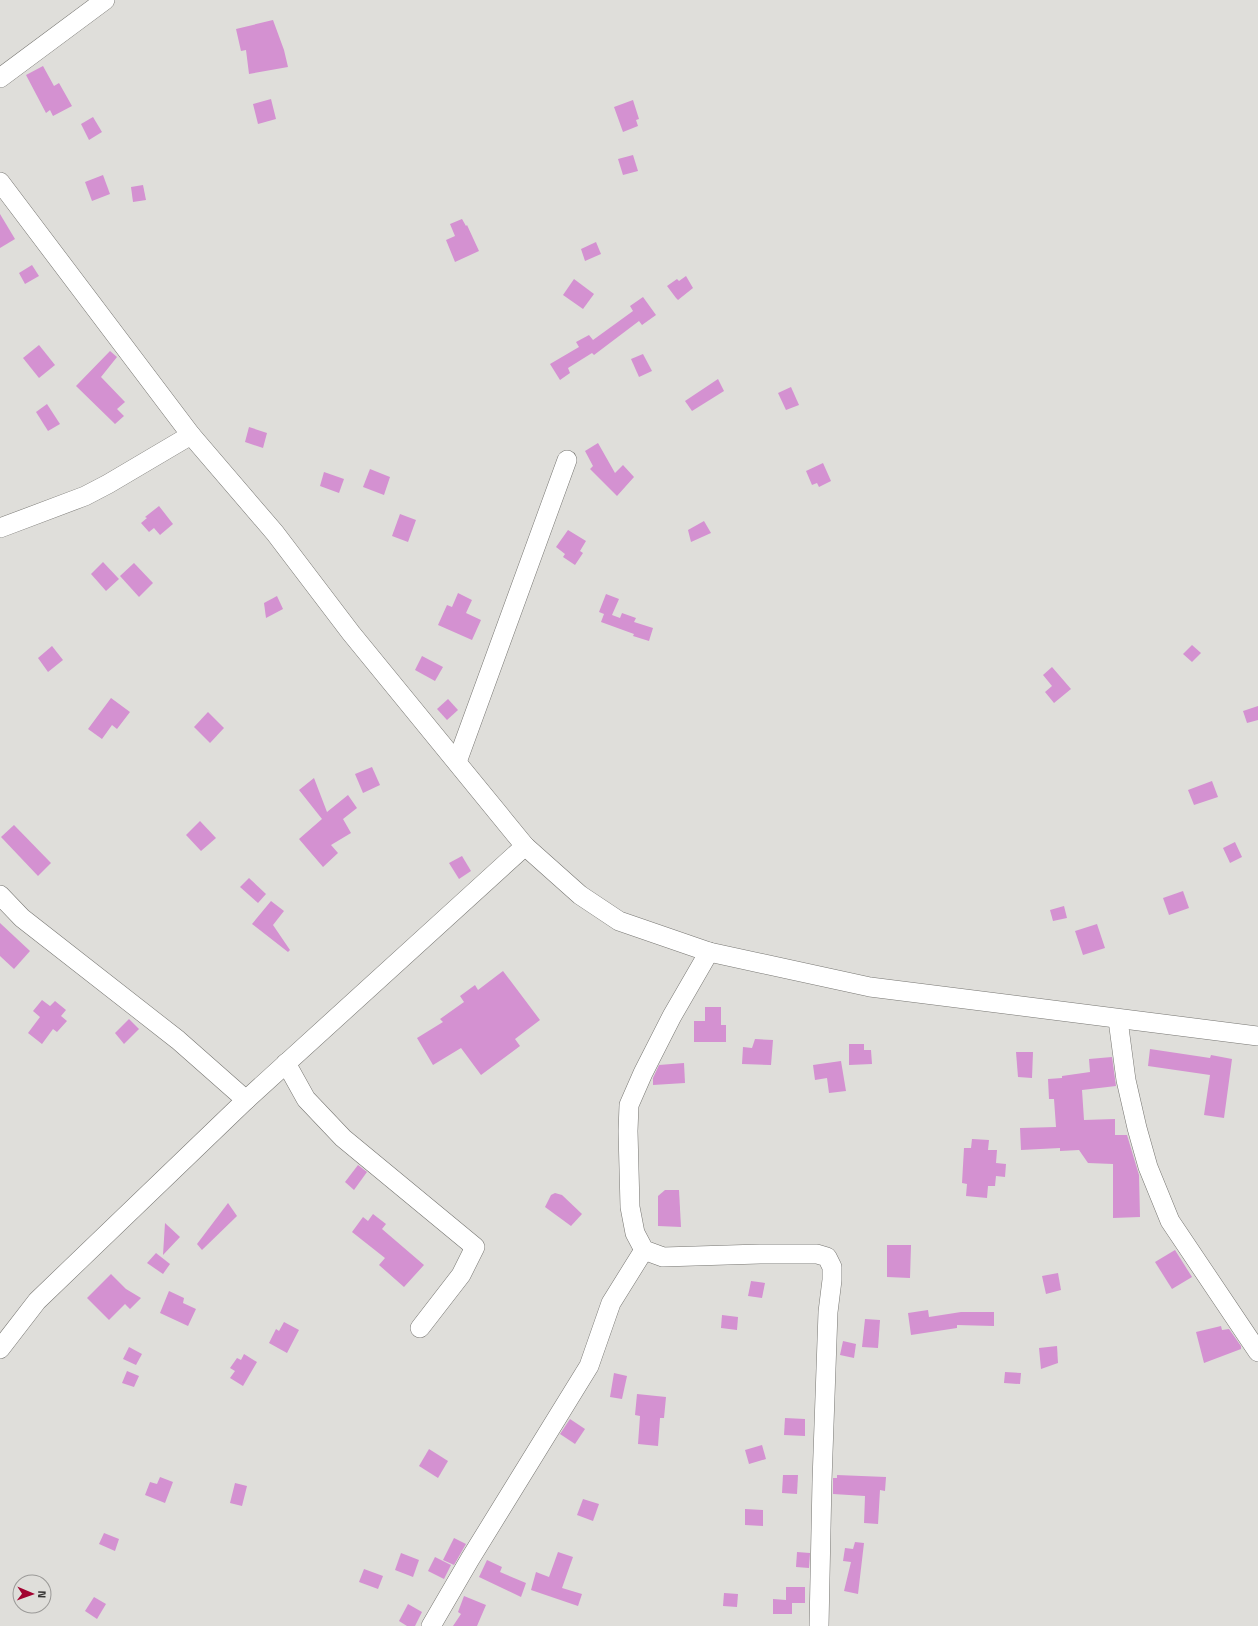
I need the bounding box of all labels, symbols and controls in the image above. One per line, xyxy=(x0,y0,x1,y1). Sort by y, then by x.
north arrow xyxy=(12,1574,52,1614)
text: N xyxy=(34,1590,50,1598)

